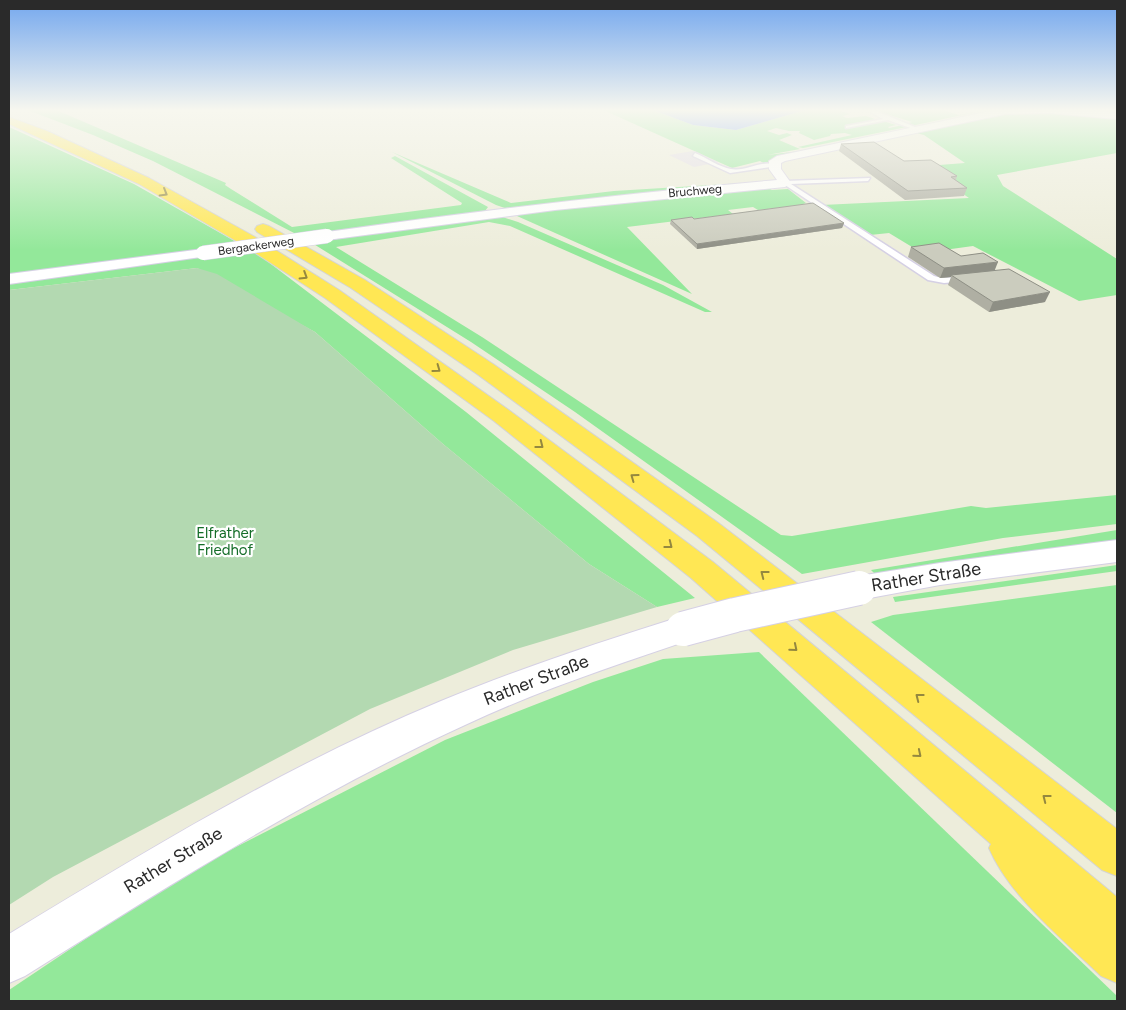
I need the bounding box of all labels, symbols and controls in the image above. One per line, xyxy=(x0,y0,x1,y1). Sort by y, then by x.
street label: Bruchweg xyxy=(667,182,723,200)
one-way arrow xyxy=(158,187,167,197)
street label: Bergackerweg xyxy=(217,234,295,258)
one-way arrow xyxy=(298,269,307,279)
one-way arrow xyxy=(431,363,440,372)
one-way arrow xyxy=(534,440,543,448)
one-way arrow xyxy=(631,474,640,482)
park label: Elfrather Friedhof xyxy=(196,524,254,559)
one-way arrow xyxy=(663,539,672,547)
street label: Rather Straße xyxy=(870,557,983,597)
one-way arrow xyxy=(761,572,770,580)
one-way arrow xyxy=(788,643,797,651)
street label: Rather Straße xyxy=(480,650,592,710)
one-way arrow xyxy=(916,694,925,702)
one-way arrow xyxy=(912,748,921,756)
one-way arrow xyxy=(1043,795,1052,803)
street label: Rather Straße xyxy=(120,822,226,898)

